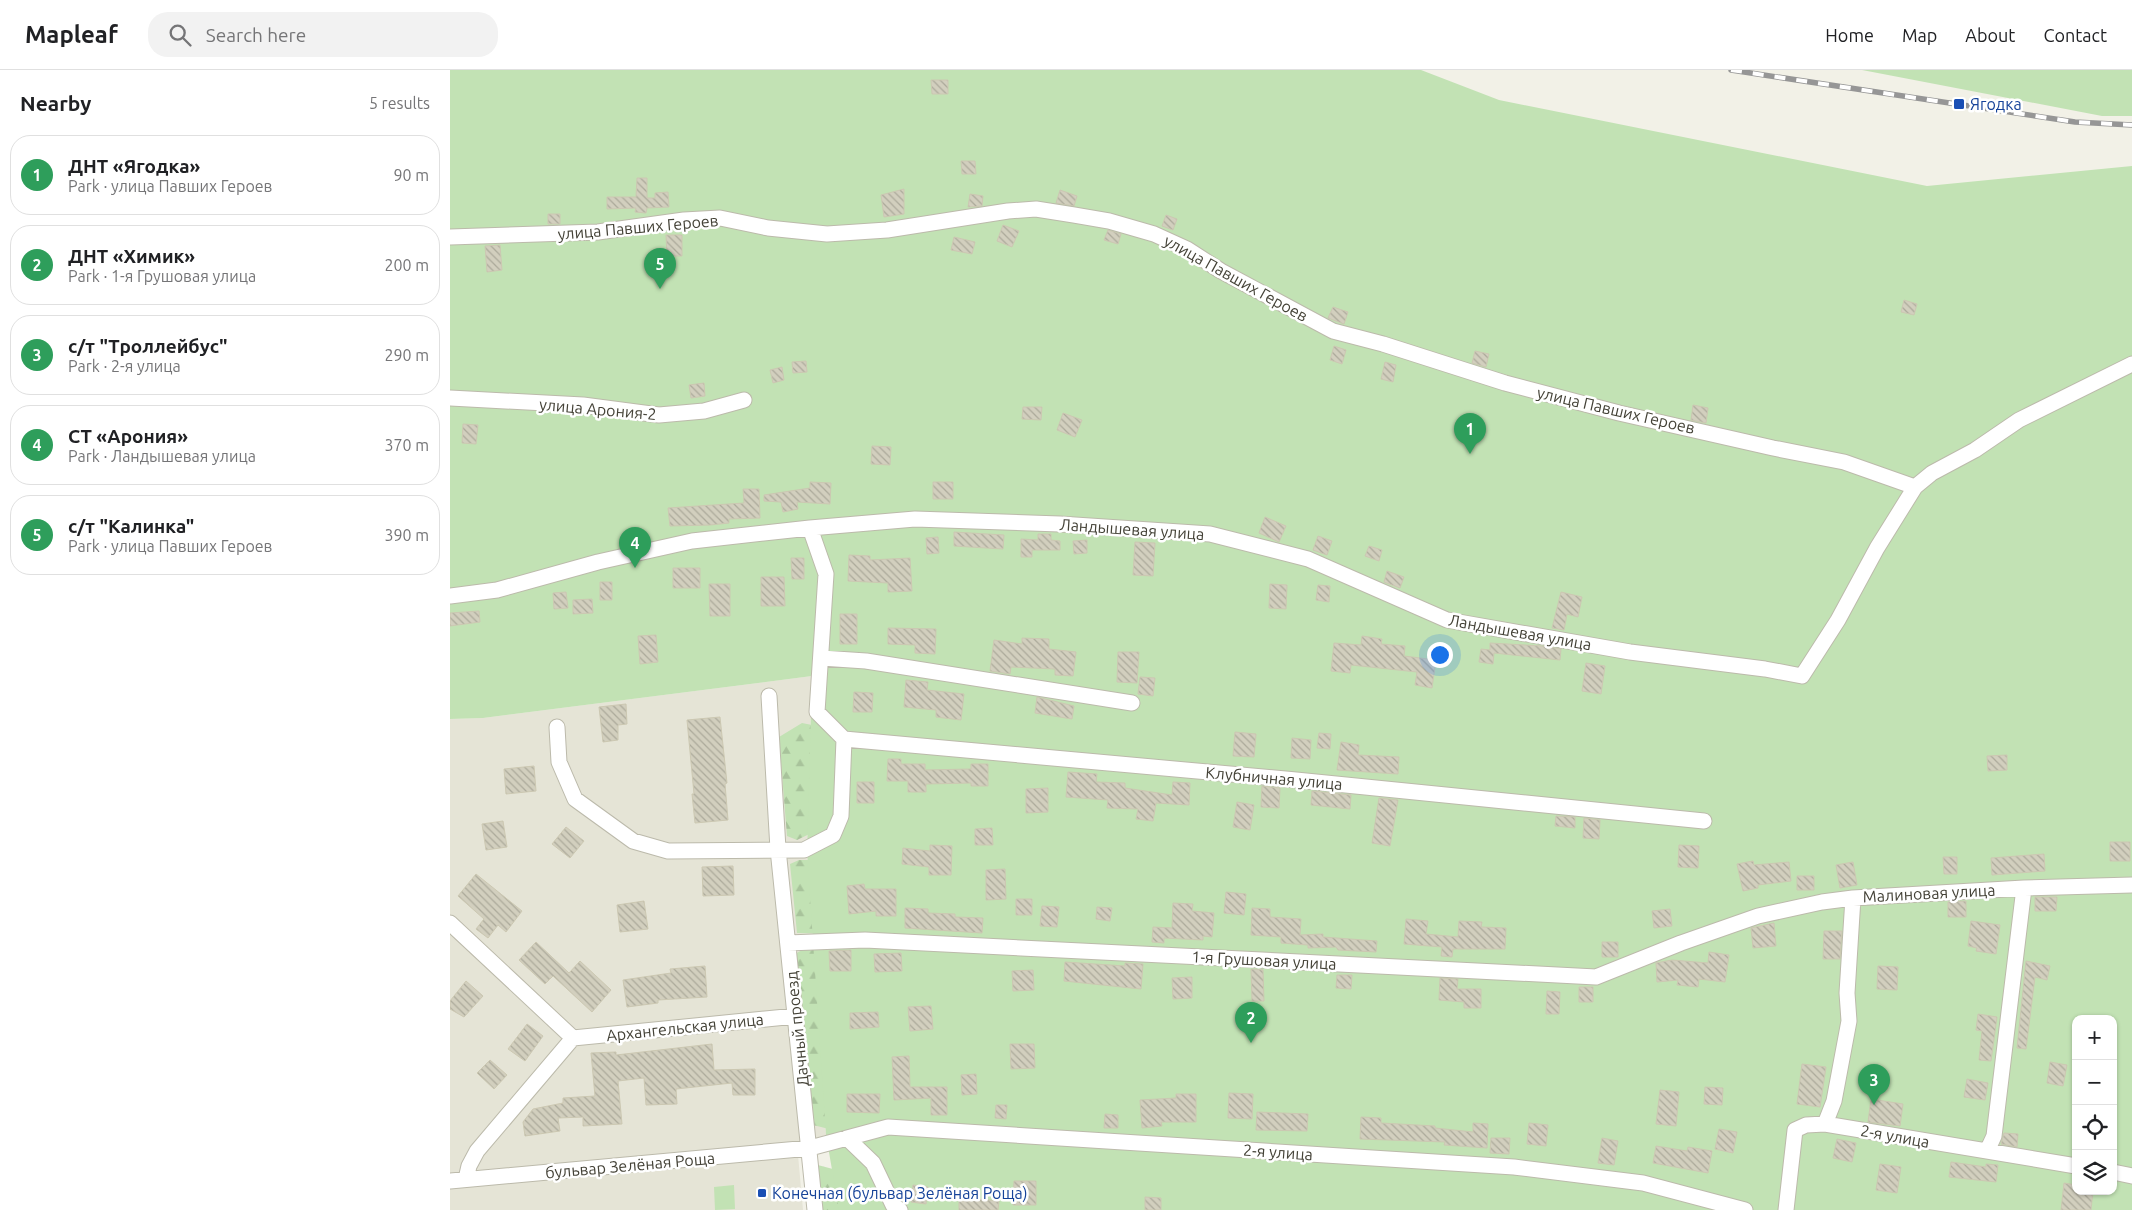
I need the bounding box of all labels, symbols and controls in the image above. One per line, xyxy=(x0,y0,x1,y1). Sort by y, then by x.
search box xyxy=(148,12,498,57)
text: Mapleaf xyxy=(25,21,118,48)
icon: search xyxy=(166,21,194,49)
text: Search here xyxy=(206,24,306,46)
text: Home xyxy=(1825,25,1874,45)
text: Map xyxy=(1902,25,1937,45)
text: About xyxy=(1965,25,2015,45)
text: Contact xyxy=(2043,25,2107,45)
text: Nearby xyxy=(20,91,91,115)
text: 5 results xyxy=(369,94,430,112)
place label: Ягодка xyxy=(1970,95,2022,113)
marker: Ягодка xyxy=(1952,97,1966,111)
text: ДНТ «Ягодка» xyxy=(68,155,200,177)
text: 1 xyxy=(32,166,42,184)
text: 90 m xyxy=(393,166,429,184)
text: Park · улица Павших Героев xyxy=(68,177,272,195)
street label: улица Павших Героев xyxy=(557,211,719,243)
street label: улица Павших Героев xyxy=(1161,231,1311,325)
text: ДНТ «Химик» xyxy=(68,245,195,267)
pin: 5 xyxy=(644,248,676,289)
text: 2 xyxy=(32,256,42,274)
text: 200 m xyxy=(384,256,429,274)
text: Park · 1-я Грушовая улица xyxy=(68,267,256,285)
text: с/т "Троллейбус" xyxy=(68,335,228,357)
text: 3 xyxy=(32,346,42,364)
text: 290 m xyxy=(384,346,429,364)
text: Park · 2-я улица xyxy=(68,357,181,375)
street label: улица Павших Героев xyxy=(1535,383,1697,437)
street label: улица Арония-2 xyxy=(539,395,657,423)
pin: 1 xyxy=(1454,413,1486,454)
text: СТ «Арония» xyxy=(68,425,188,447)
text: 4 xyxy=(32,436,42,454)
text: 370 m xyxy=(384,436,429,454)
text: Park · Ландышевая улица xyxy=(68,447,256,465)
text: с/т "Калинка" xyxy=(68,515,194,537)
street label: Ландышевая улица xyxy=(1059,515,1205,543)
text: 5 xyxy=(32,526,42,544)
text: 390 m xyxy=(384,526,429,544)
pin: 4 xyxy=(619,527,651,568)
text: Park · улица Павших Героев xyxy=(68,537,272,555)
street label: Ландышевая улица xyxy=(1447,611,1593,653)
your location xyxy=(1427,642,1453,668)
street label: Клубничная улица xyxy=(1205,763,1343,793)
street label: Малиновая улица xyxy=(1862,881,1996,905)
street label: 1-я Грушовая улица xyxy=(1191,947,1337,973)
street label: Дачный проезд xyxy=(782,970,812,1088)
pin: 2 xyxy=(1235,1002,1267,1043)
street label: Архангельская улица xyxy=(605,1010,765,1044)
map controls xyxy=(2072,1015,2117,1195)
button: + xyxy=(2072,1015,2117,1060)
button: − xyxy=(2072,1060,2117,1105)
pin: 3 xyxy=(1858,1064,1890,1105)
button: locate xyxy=(2072,1105,2117,1150)
street label: 2-я улица xyxy=(1859,1121,1931,1151)
street label: 2-я улица xyxy=(1243,1141,1313,1163)
street label: бульвар Зелёная Роща xyxy=(544,1149,716,1181)
button: layers xyxy=(2072,1150,2117,1195)
place label: Конечная (бульвар Зелёная Роща) xyxy=(772,1184,1028,1203)
marker: Конечная (бульвар Зелёная Роща) xyxy=(756,1187,768,1199)

